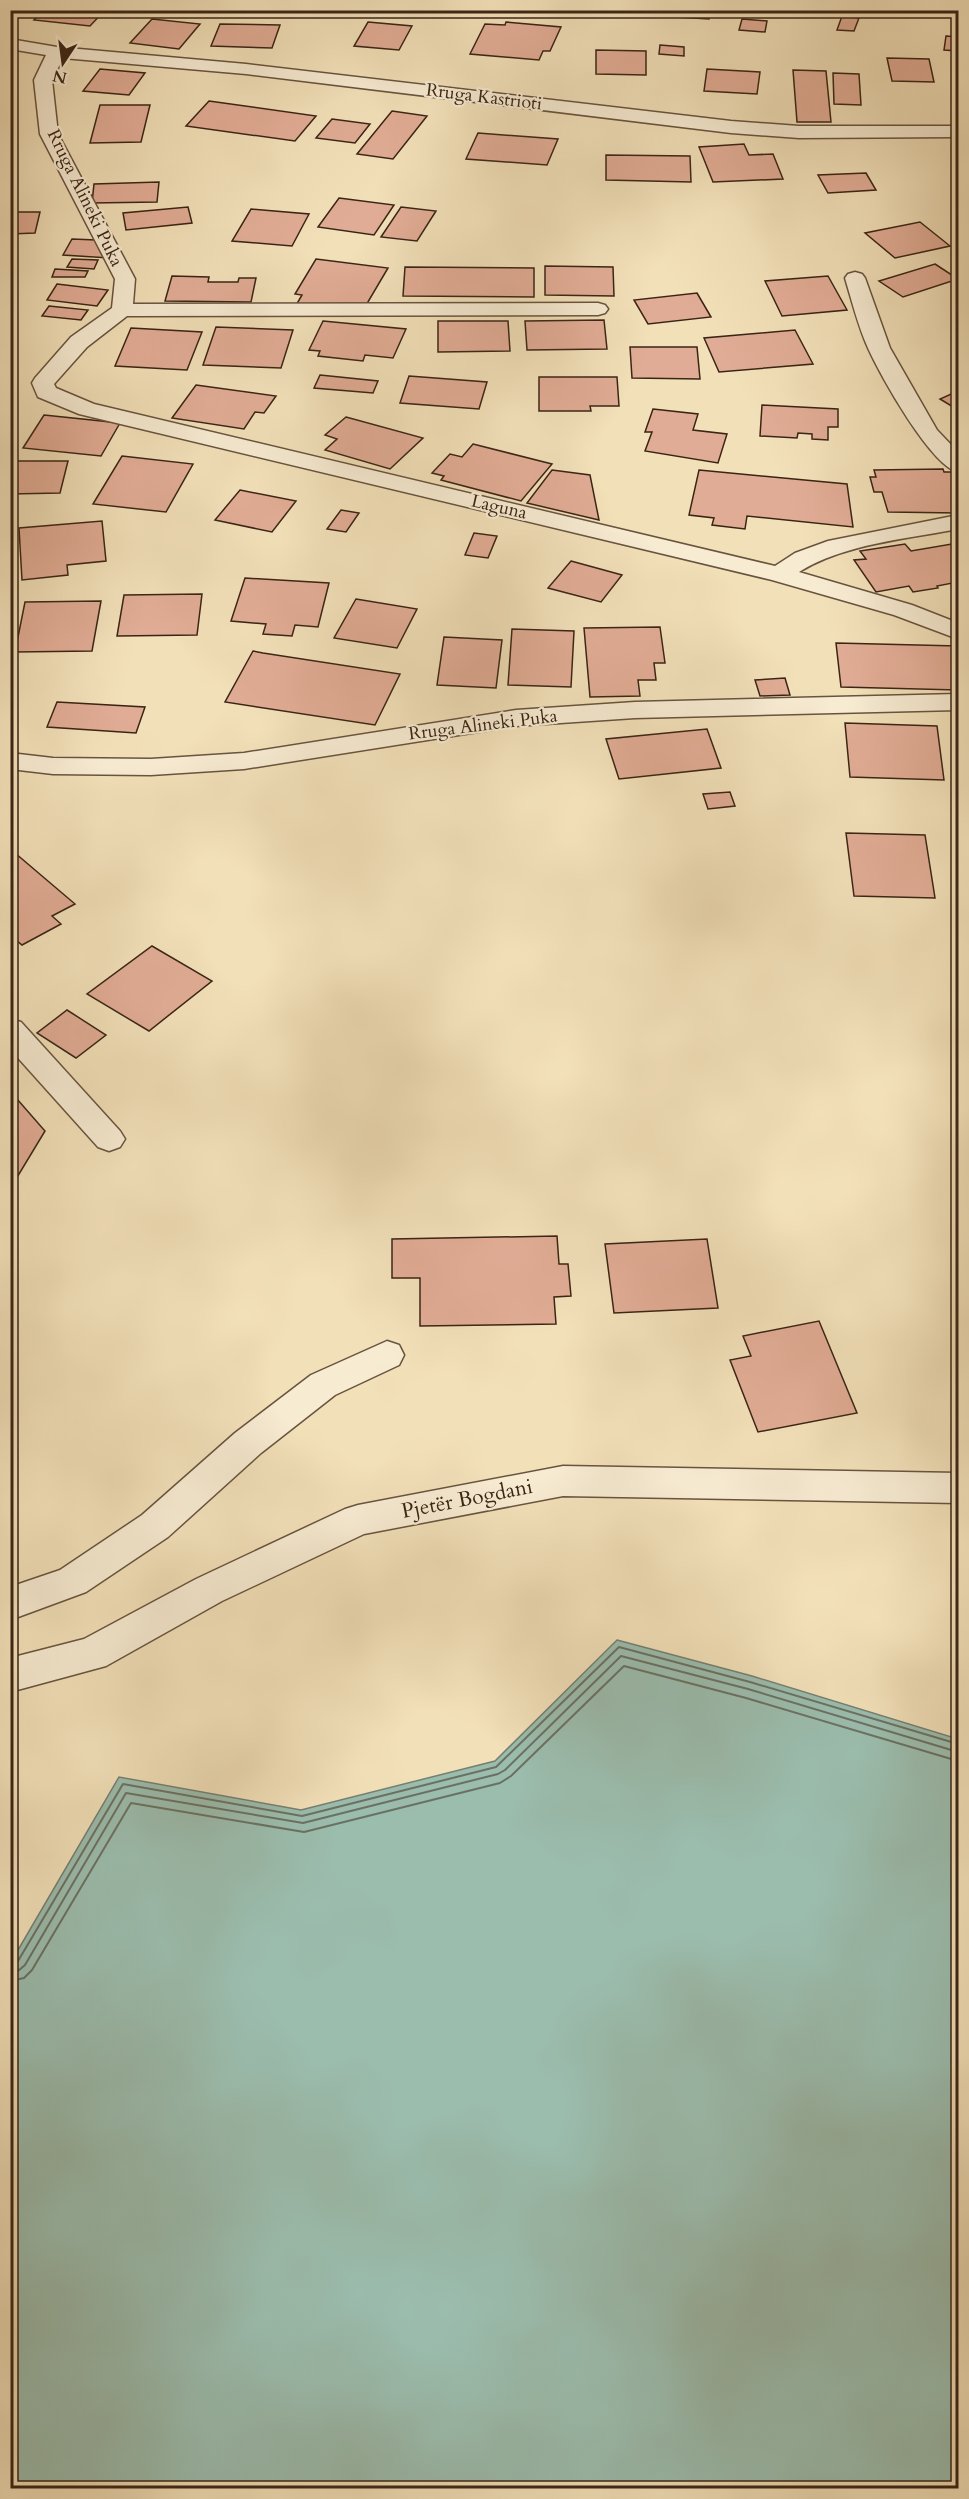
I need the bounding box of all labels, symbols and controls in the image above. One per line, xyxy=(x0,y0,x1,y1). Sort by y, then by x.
north arrow xyxy=(33,33,93,93)
text: N xyxy=(51,64,69,89)
street label: Rruga Kastrioti xyxy=(425,77,543,117)
street label: Rruga Alineki Puka xyxy=(41,125,129,271)
street label: Laguna xyxy=(469,488,530,526)
street label: Rruga Alineki Puka xyxy=(407,703,559,747)
street label: Pjetër Bogdani xyxy=(399,1472,535,1526)

